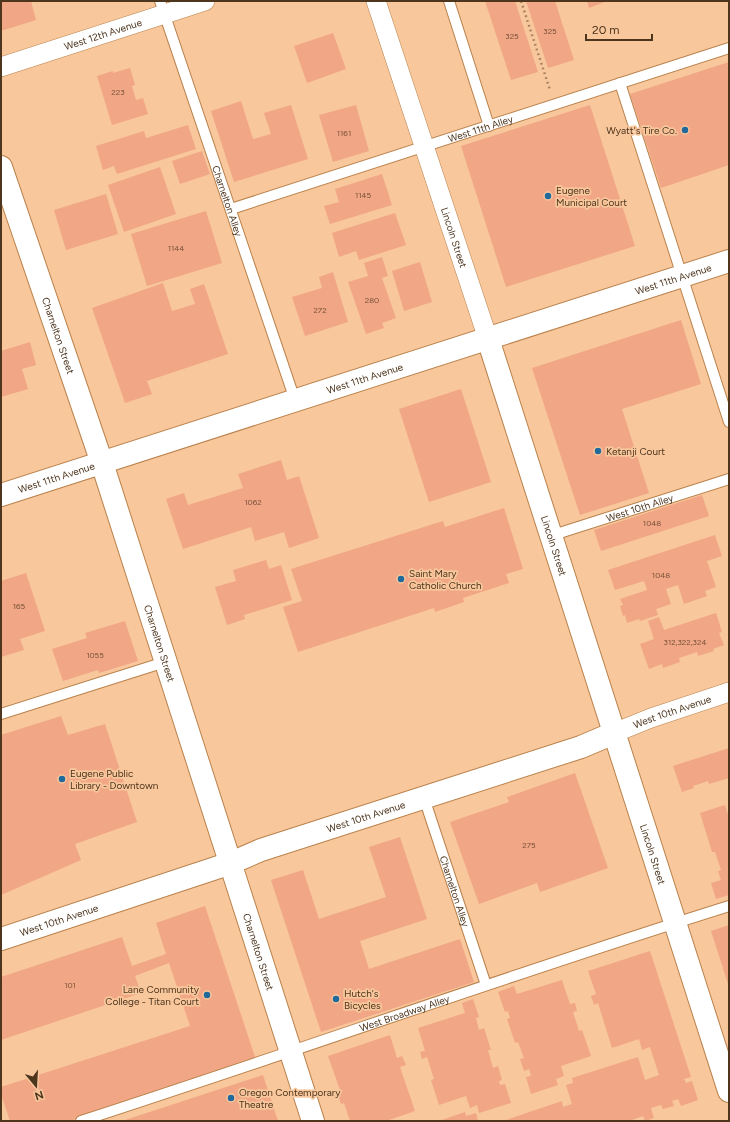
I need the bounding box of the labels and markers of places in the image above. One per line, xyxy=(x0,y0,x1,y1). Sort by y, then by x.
place label: Wyatt's Tire Co. xyxy=(606,124,677,137)
marker: Wyatt's Tire Co. xyxy=(680,125,690,135)
place label: Eugene Municipal Court xyxy=(556,184,627,209)
marker: Eugene Municipal Court xyxy=(543,191,553,201)
place label: Ketanji Court xyxy=(606,445,665,458)
marker: Ketanji Court xyxy=(593,446,603,456)
place label: Saint Mary Catholic Church xyxy=(409,567,482,592)
marker: Saint Mary Catholic Church xyxy=(396,574,406,584)
place label: Eugene Public Library - Downtown xyxy=(70,767,159,792)
marker: Eugene Public Library - Downtown xyxy=(57,774,67,784)
place label: Lane Community College - Titan Court xyxy=(105,983,200,1008)
place label: Hutch's Bicycles xyxy=(344,987,381,1012)
marker: Lane Community College - Titan Court xyxy=(202,990,212,1000)
marker: Hutch's Bicycles xyxy=(331,994,341,1004)
place label: Oregon Contemporary Theatre xyxy=(239,1086,341,1111)
marker: Oregon Contemporary Theatre xyxy=(226,1093,236,1103)

